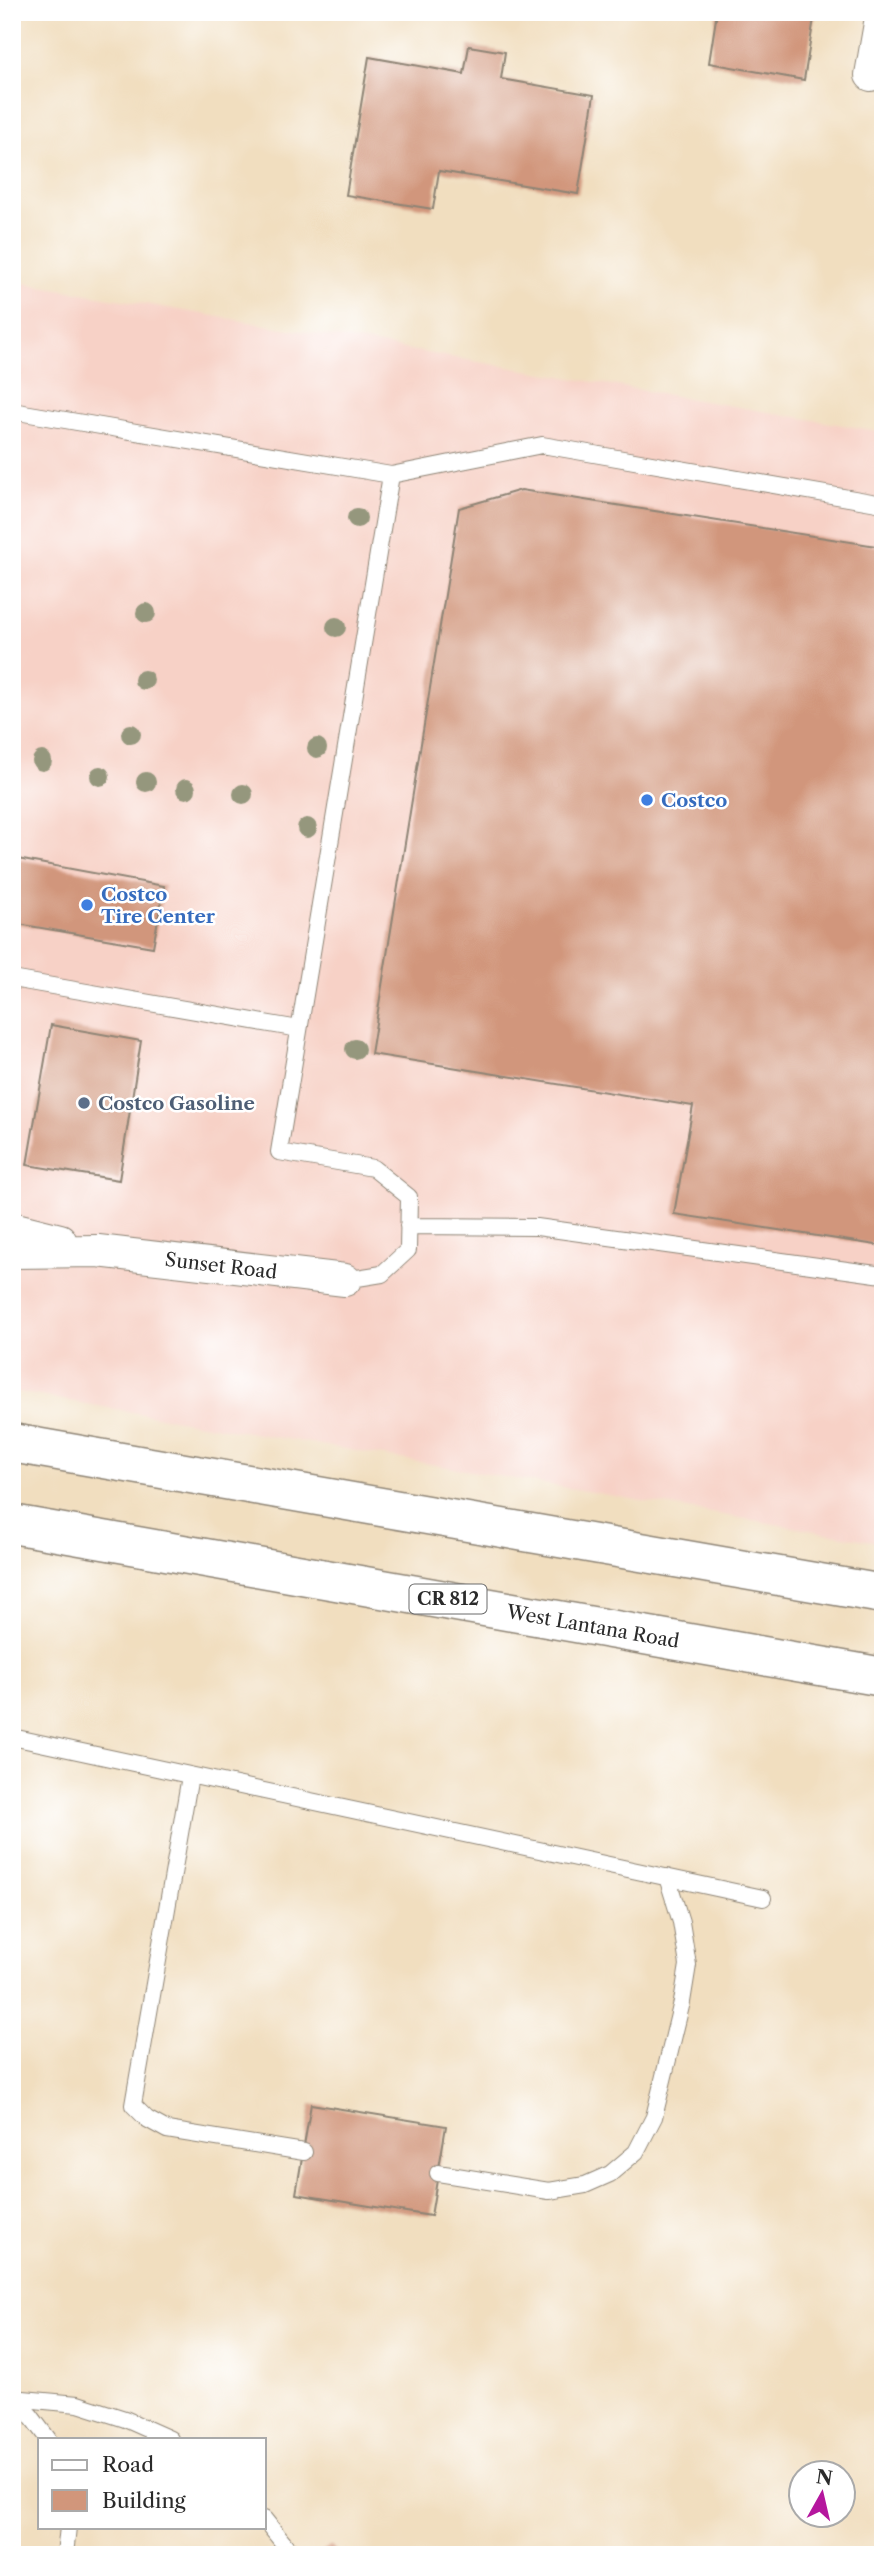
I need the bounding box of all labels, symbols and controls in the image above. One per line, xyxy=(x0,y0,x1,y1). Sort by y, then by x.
place label: Costco xyxy=(661,789,727,812)
marker: Costco xyxy=(639,792,655,808)
place label: Costco Tire Center xyxy=(101,883,216,928)
marker: Costco Tire Center xyxy=(79,897,95,913)
place label: Costco Gasoline xyxy=(98,1092,255,1115)
marker: Costco Gasoline xyxy=(76,1095,92,1111)
street label: Sunset Road xyxy=(164,1248,279,1284)
road number: CR 812 xyxy=(410,1584,486,1614)
street label: West Lantana Road xyxy=(504,1600,681,1653)
legend xyxy=(38,2438,266,2528)
text: Road xyxy=(102,2452,154,2477)
north arrow xyxy=(786,2458,856,2528)
text: N xyxy=(815,2465,834,2490)
text: Building xyxy=(102,2488,187,2513)

